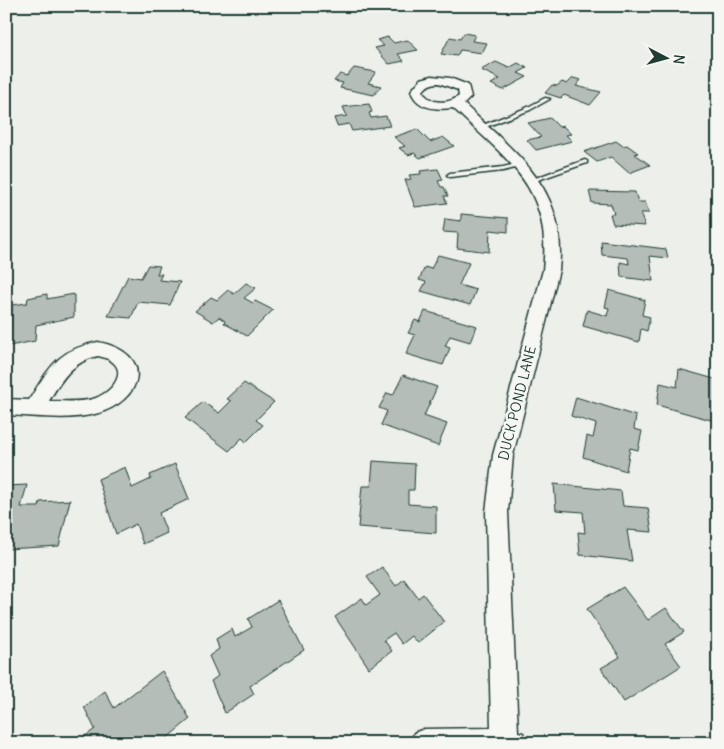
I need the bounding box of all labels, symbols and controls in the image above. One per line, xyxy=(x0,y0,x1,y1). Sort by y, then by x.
north arrow xyxy=(642,32,692,82)
text: N xyxy=(669,54,688,65)
street label: DUCK POND LANE xyxy=(494,344,540,462)

